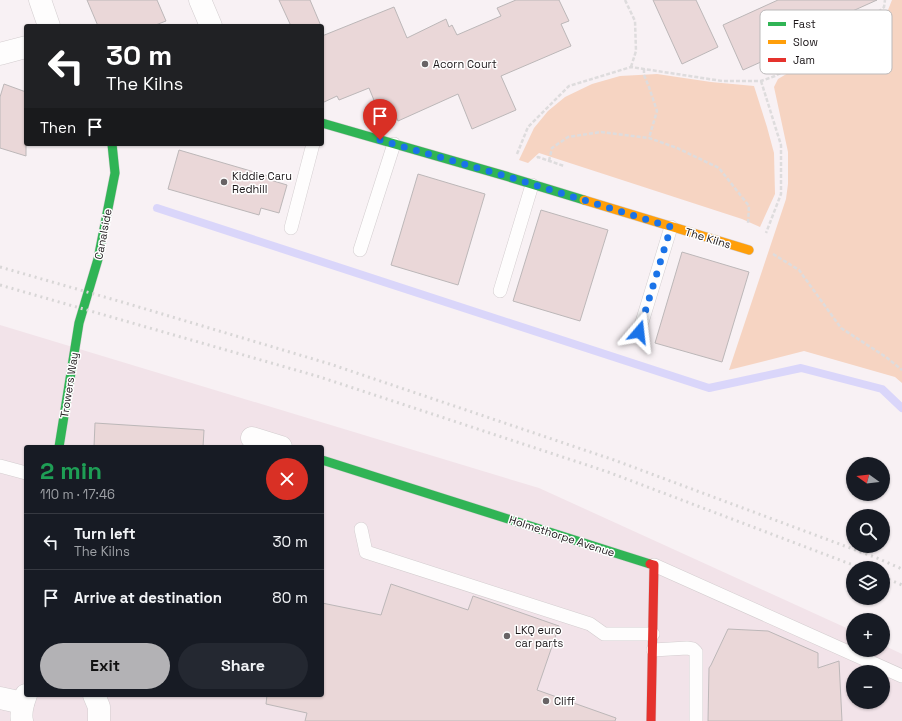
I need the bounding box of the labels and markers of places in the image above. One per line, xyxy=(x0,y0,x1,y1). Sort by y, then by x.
place label: Acorn Court xyxy=(433,57,497,71)
marker: Acorn Court xyxy=(420,59,430,69)
pin xyxy=(363,99,397,140)
place label: Kiddie Caru Redhill xyxy=(232,169,292,196)
marker: Kiddie Caru Redhill xyxy=(219,177,229,187)
place label: LKQ euro car parts xyxy=(515,623,563,650)
marker: LKQ euro car parts xyxy=(502,631,512,641)
place label: Cliff xyxy=(554,694,575,708)
marker: Cliff xyxy=(541,696,551,706)

